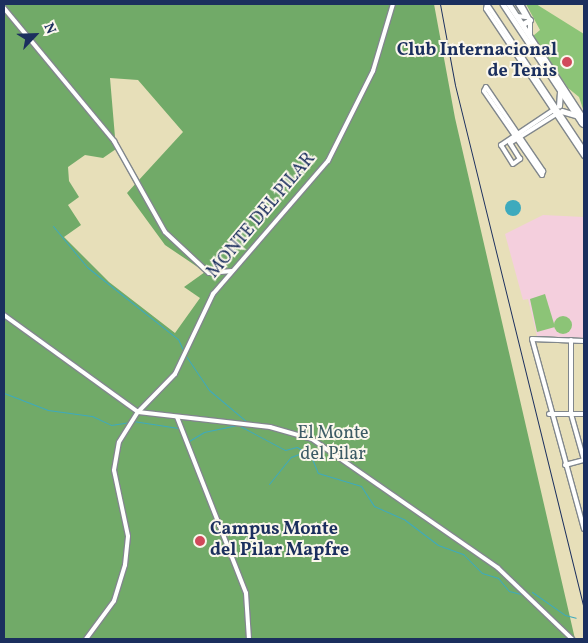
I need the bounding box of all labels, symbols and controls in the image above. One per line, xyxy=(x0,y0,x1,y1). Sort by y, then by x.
north arrow xyxy=(10,10,60,60)
text: N xyxy=(38,20,60,37)
place label: Club Internacional de Tenis xyxy=(397,41,557,84)
marker: Club Internacional de Tenis xyxy=(561,56,573,68)
street label: MONTE DEL PILAR xyxy=(203,149,321,283)
park label: El Monte del Pilar xyxy=(297,424,369,466)
place label: Campus Monte del Pilar Mapfre xyxy=(210,520,349,562)
marker: Campus Monte del Pilar Mapfre xyxy=(194,535,206,547)

